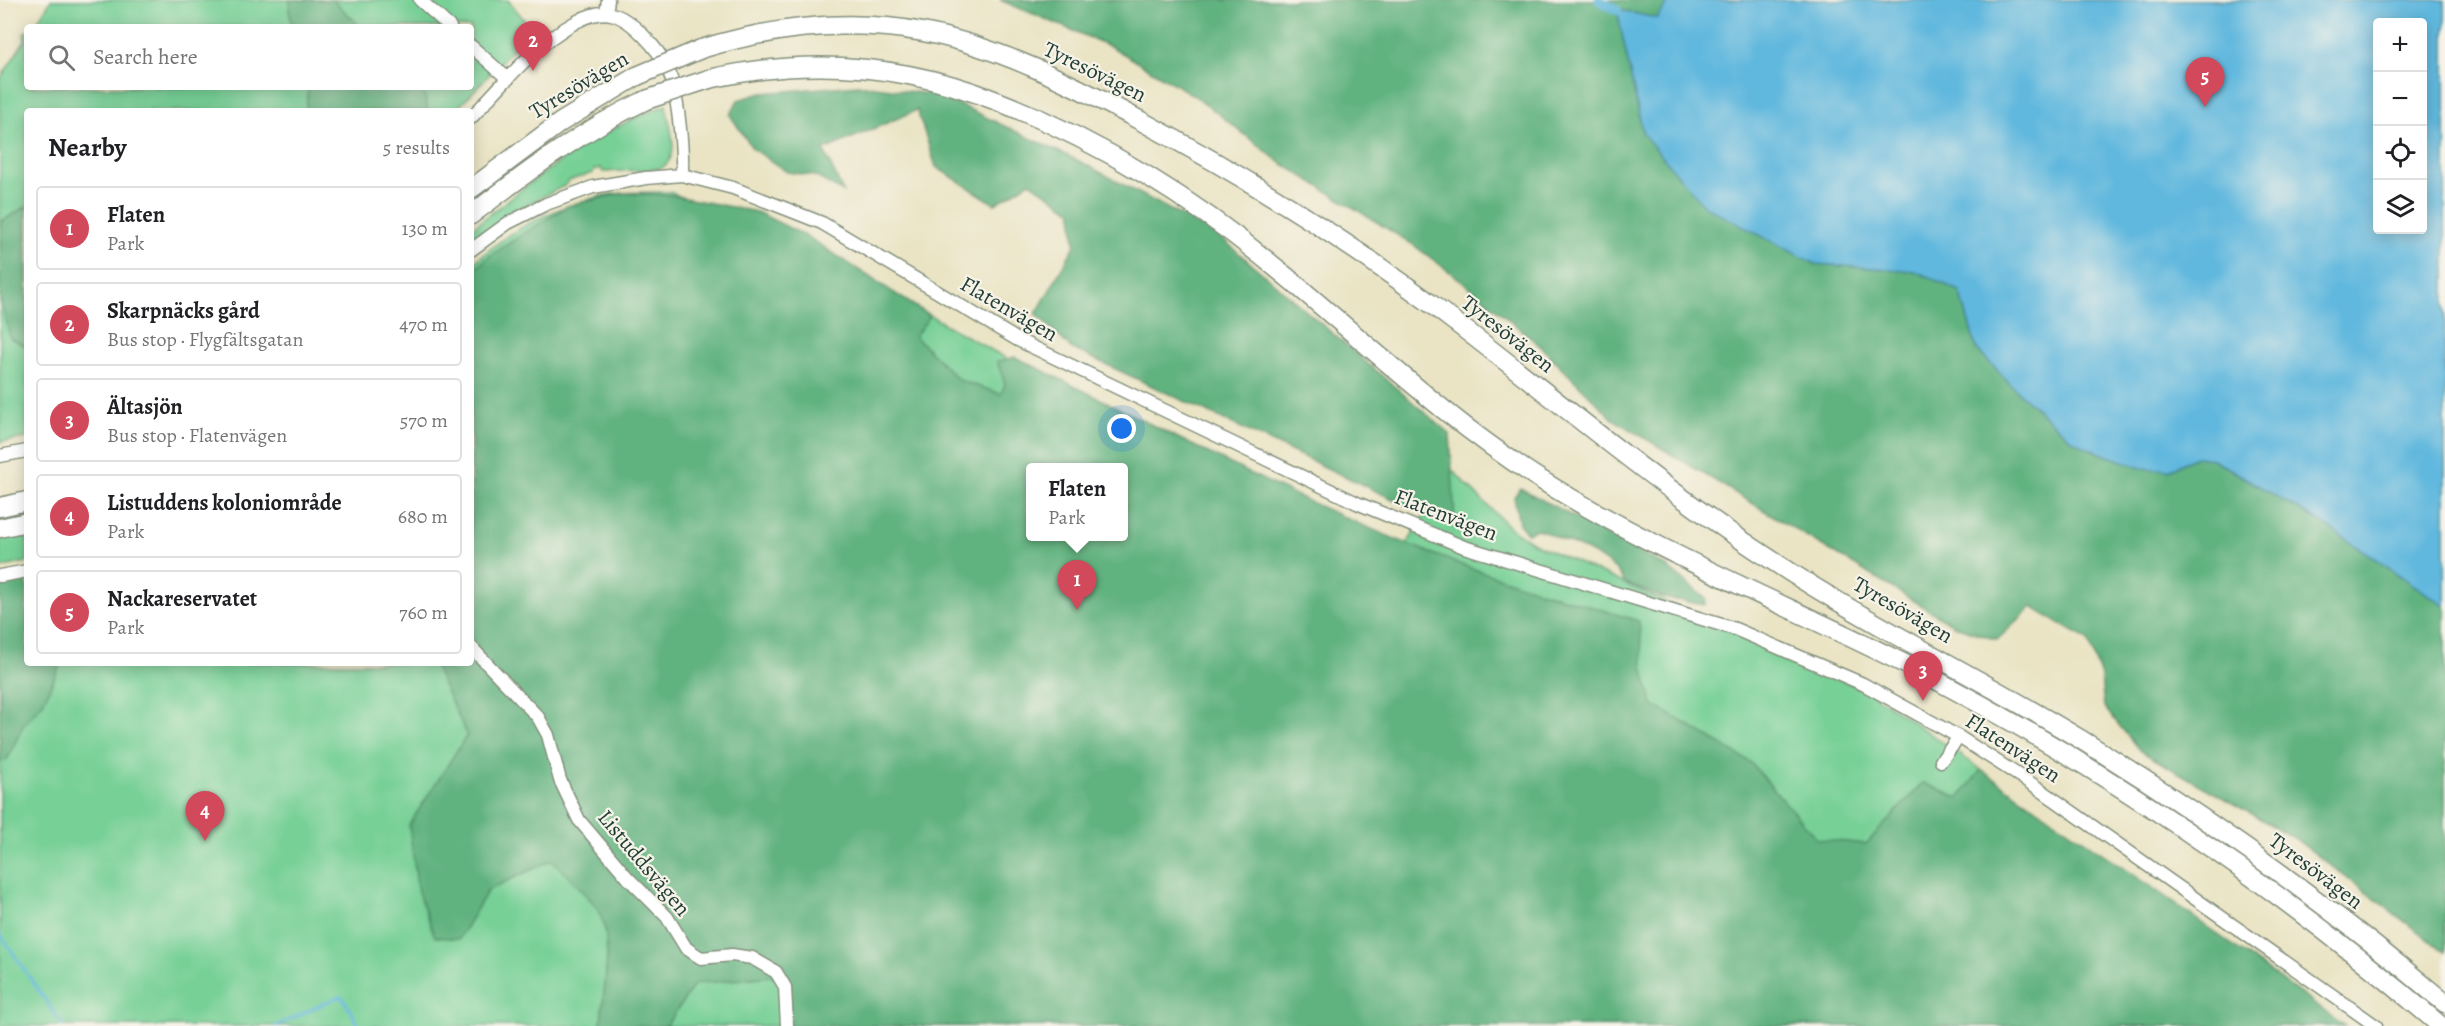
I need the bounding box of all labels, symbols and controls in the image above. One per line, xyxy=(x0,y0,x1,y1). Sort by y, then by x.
map controls xyxy=(2373,18,2427,234)
button: + xyxy=(2373,18,2427,72)
pin: 2 xyxy=(514,22,552,71)
search box xyxy=(24,24,474,90)
street label: Tyresövägen xyxy=(1039,34,1151,110)
icon: search xyxy=(45,41,78,74)
text: Search here xyxy=(93,42,198,72)
street label: Tyresövägen xyxy=(524,44,634,126)
pin: 5 xyxy=(2186,57,2224,107)
button: − xyxy=(2373,72,2427,126)
button: locate xyxy=(2373,126,2427,180)
text: Nearby xyxy=(48,130,127,165)
text: 5 results xyxy=(383,134,450,161)
button: layers xyxy=(2373,180,2427,234)
text: Flaten xyxy=(107,200,165,230)
text: 1 xyxy=(66,215,73,242)
text: 130 m xyxy=(402,215,448,242)
text: Park xyxy=(107,230,145,257)
street label: Flatenvägen xyxy=(955,269,1063,349)
street label: Tyresövägen xyxy=(1455,288,1561,380)
text: Skarpnäcks gård xyxy=(107,296,260,326)
text: 2 xyxy=(65,311,74,338)
text: 470 m xyxy=(399,311,448,338)
text: Bus stop · Flygfältsgatan xyxy=(107,326,303,353)
text: Ältasjön xyxy=(107,392,183,422)
text: 3 xyxy=(65,407,74,434)
text: 570 m xyxy=(400,407,448,434)
your location xyxy=(1107,414,1136,443)
text: Bus stop · Flatenvägen xyxy=(107,422,287,449)
popup xyxy=(1026,463,1128,541)
text: Flaten xyxy=(1048,474,1106,504)
street label: Flatenvägen xyxy=(1390,482,1502,548)
text: Listuddens koloniområde xyxy=(107,488,342,518)
text: 4 xyxy=(65,503,74,530)
text: 680 m xyxy=(398,503,448,530)
text: Park xyxy=(1048,504,1085,531)
text: Park xyxy=(107,518,145,545)
pin: 1 xyxy=(1058,560,1096,610)
street label: Tyresövägen xyxy=(1847,569,1959,651)
text: Nackareservatet xyxy=(107,584,257,614)
text: 5 xyxy=(65,599,74,626)
text: 760 m xyxy=(399,599,448,626)
text: Park xyxy=(107,614,145,641)
pin: 3 xyxy=(1904,652,1942,701)
street label: Flatenvägen xyxy=(1959,706,2067,790)
pin: 4 xyxy=(186,792,224,841)
street label: Listuddsvägen xyxy=(591,803,697,923)
street label: Tyresövägen xyxy=(2263,826,2369,916)

